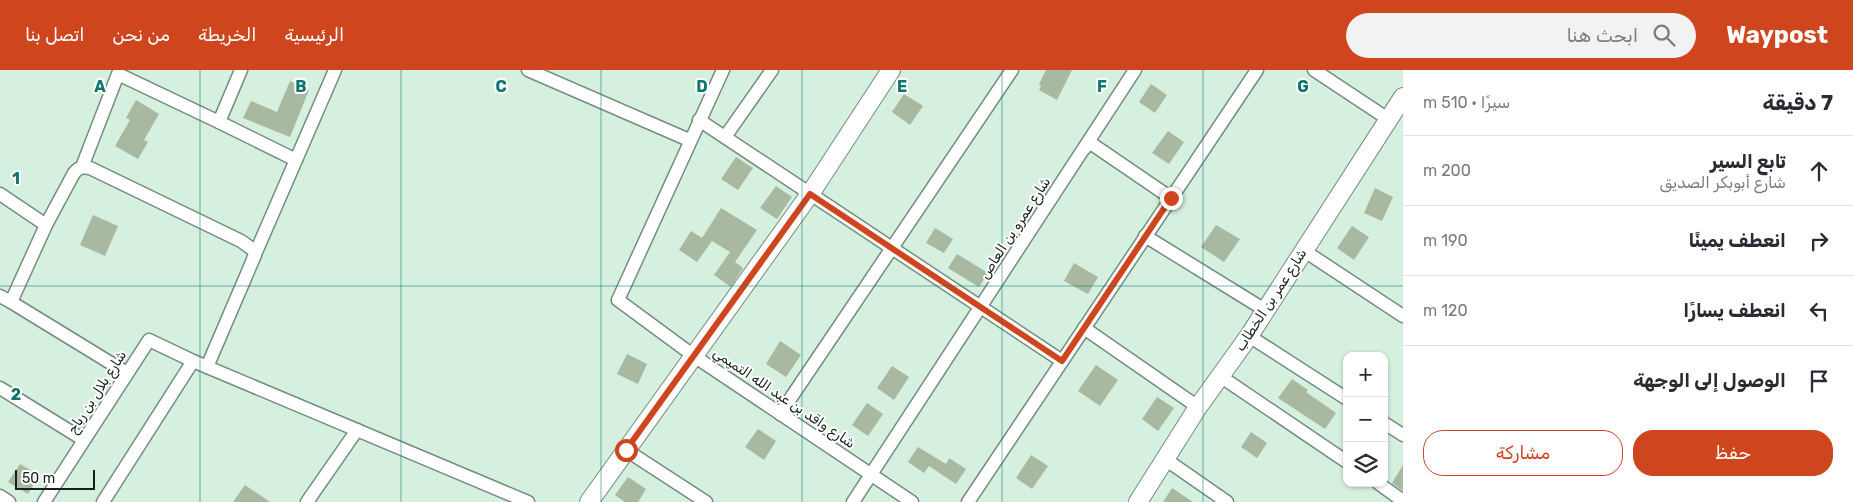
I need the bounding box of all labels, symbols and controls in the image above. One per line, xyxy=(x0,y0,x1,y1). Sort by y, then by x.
search box xyxy=(1346,13,1696,58)
icon: search xyxy=(1650,21,1678,49)
text: Waypost xyxy=(1726,21,1828,49)
text: اتصل بنا xyxy=(25,24,84,46)
text: من نحن xyxy=(112,24,170,46)
text: الخريطة xyxy=(198,24,256,46)
text: الرئيسية xyxy=(284,24,344,46)
text: ابحث هنا xyxy=(1567,24,1638,47)
text: A xyxy=(94,77,106,96)
text: B xyxy=(295,77,307,96)
text: C xyxy=(495,77,507,96)
text: D xyxy=(696,77,708,96)
text: E xyxy=(897,77,907,96)
text: F xyxy=(1097,77,1107,96)
text: G xyxy=(1297,77,1309,96)
text: 7 دقيقة xyxy=(1763,90,1833,115)
text: سيرًا · 510 m xyxy=(1423,93,1510,112)
text: تابع السير xyxy=(1710,150,1786,173)
icon: ahead xyxy=(1805,157,1833,185)
text: 200 m xyxy=(1423,161,1471,180)
text: 1 xyxy=(12,169,20,188)
text: شارع أبوبكر الصديق xyxy=(1659,173,1786,192)
street label: شارع عمرو بن العاص xyxy=(976,174,1056,283)
route end xyxy=(1160,187,1183,210)
icon: right xyxy=(1805,227,1833,255)
text: انعطف يمينًا xyxy=(1689,229,1786,252)
text: 190 m xyxy=(1423,231,1468,250)
street label: شارع عمر بن الخطاب xyxy=(1232,246,1312,356)
icon: left xyxy=(1805,297,1833,325)
text: انعطف يسارًا xyxy=(1683,299,1786,322)
text: 120 m xyxy=(1423,301,1468,320)
street label: شارع واقد بن عبد الله التميمي xyxy=(709,344,858,454)
street label: شارع بلال بن رباح xyxy=(64,347,132,438)
map controls xyxy=(1343,352,1388,487)
button: + xyxy=(1343,352,1388,397)
icon: arrive xyxy=(1805,367,1833,395)
text: الوصول إلى الوجهة xyxy=(1633,369,1786,392)
text: 2 xyxy=(11,385,21,404)
button: − xyxy=(1343,397,1388,442)
button: مشاركة xyxy=(1423,430,1623,476)
button: حفظ xyxy=(1633,430,1833,476)
route start xyxy=(615,439,638,462)
button: layers xyxy=(1343,442,1388,487)
scale bar xyxy=(15,467,95,490)
text: 50 m xyxy=(22,470,55,487)

